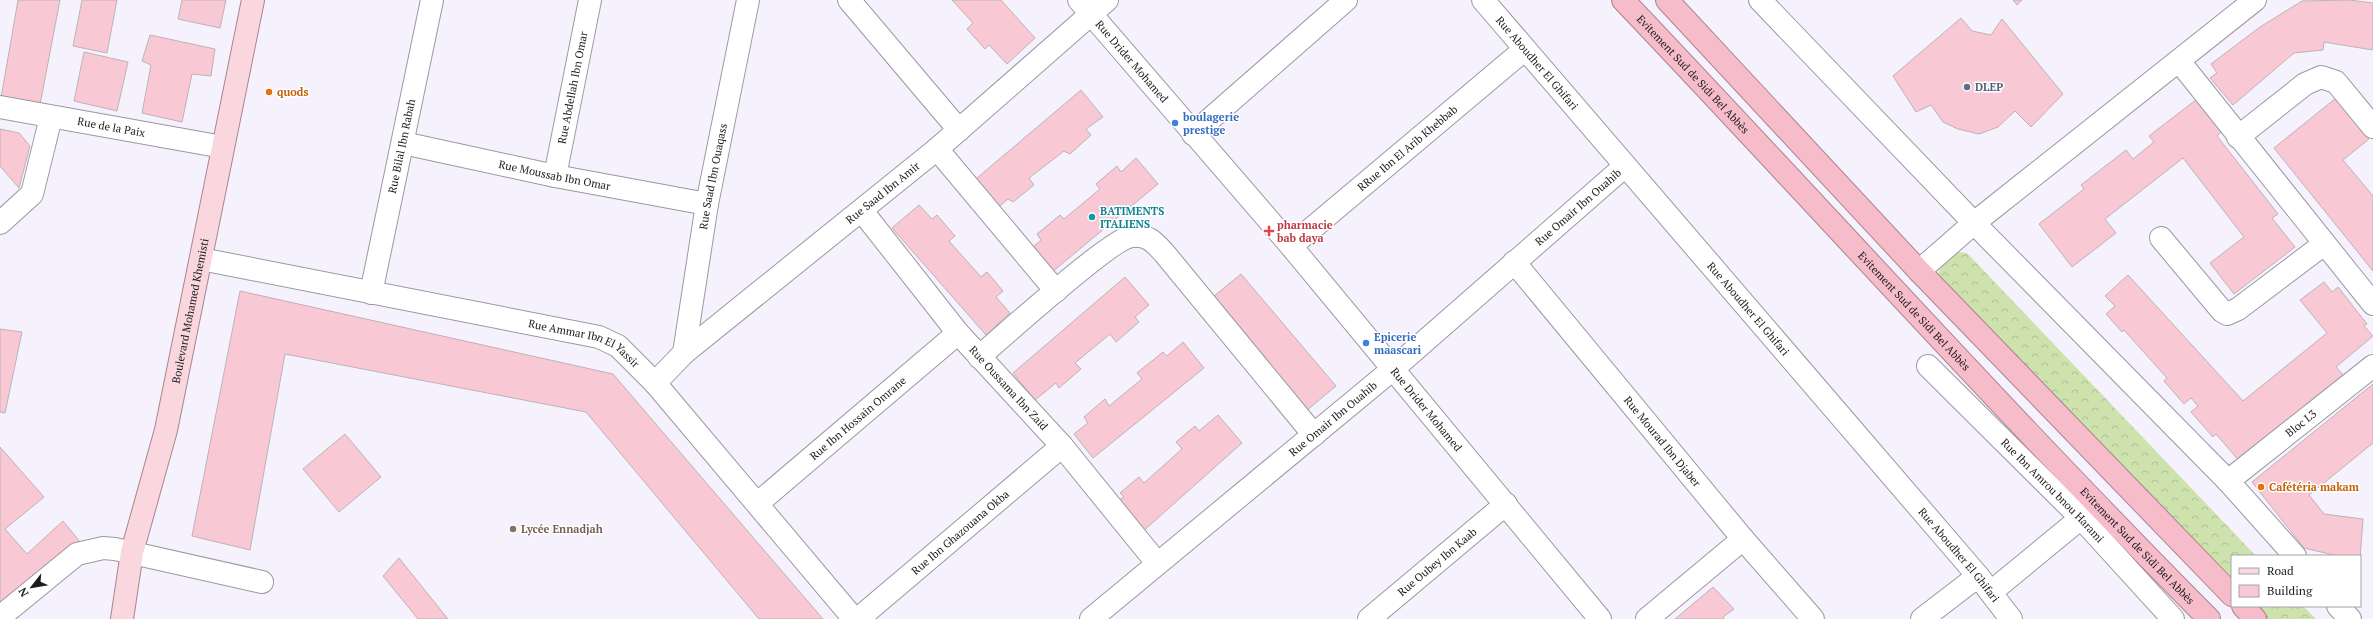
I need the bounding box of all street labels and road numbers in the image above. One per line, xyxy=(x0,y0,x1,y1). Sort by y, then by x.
street label: Evitement Sud de Sidi Bel Abbès xyxy=(1634,12,1752,137)
street label: Rue Aboudher El Ghifari xyxy=(1493,13,1581,113)
street label: Rue Drider Mohamed xyxy=(1093,17,1171,105)
street label: Rue Abdellah Ibn Omar xyxy=(555,30,591,145)
street label: Rue Bilal Ibn Rabah xyxy=(385,97,418,195)
street label: RRue Ibn El Arib Khebbab xyxy=(1354,102,1460,194)
street label: Rue de la Paix xyxy=(76,114,147,140)
street label: Rue Saad Ibn Ouaqass xyxy=(696,122,730,230)
street label: Rue Moussab Ibn Omar xyxy=(497,157,612,193)
street label: Rue Saad Ibn Amir xyxy=(843,158,923,227)
street label: Rue Omair Ibn Ouahib xyxy=(1532,166,1624,249)
street label: Boulevard Mohamed Khemisti xyxy=(169,237,212,385)
street label: Evitement Sud de Sidi Bel Abbès xyxy=(1855,248,1973,374)
street label: Rue Aboudher El Ghifari xyxy=(1704,259,1792,358)
street label: Rue Ammar Ibn El Yassir xyxy=(527,316,643,371)
street label: Rue Oussama Ibn Zaid xyxy=(966,343,1051,433)
street label: Rue Drider Mohamed xyxy=(1388,365,1465,454)
street label: Rue Ibn Hossain Omrane xyxy=(807,373,909,463)
street label: Rue Omair Ibn Ouahib xyxy=(1286,378,1380,459)
street label: Rue Mourad Ibn Djaber xyxy=(1621,393,1705,490)
street label: Bloc L3 xyxy=(2282,406,2319,440)
street label: Rue Ibn Amrou bnou Harami xyxy=(1998,436,2107,545)
street label: Evitement Sud de Sidi Bel Abbès xyxy=(2077,484,2198,607)
street label: Rue Ibn Ghazouana Okba xyxy=(908,487,1012,578)
street label: Rue Aboudher El Ghifari xyxy=(1915,505,2002,605)
street label: Rue Oubey Ibn Kaab xyxy=(1395,525,1480,599)

